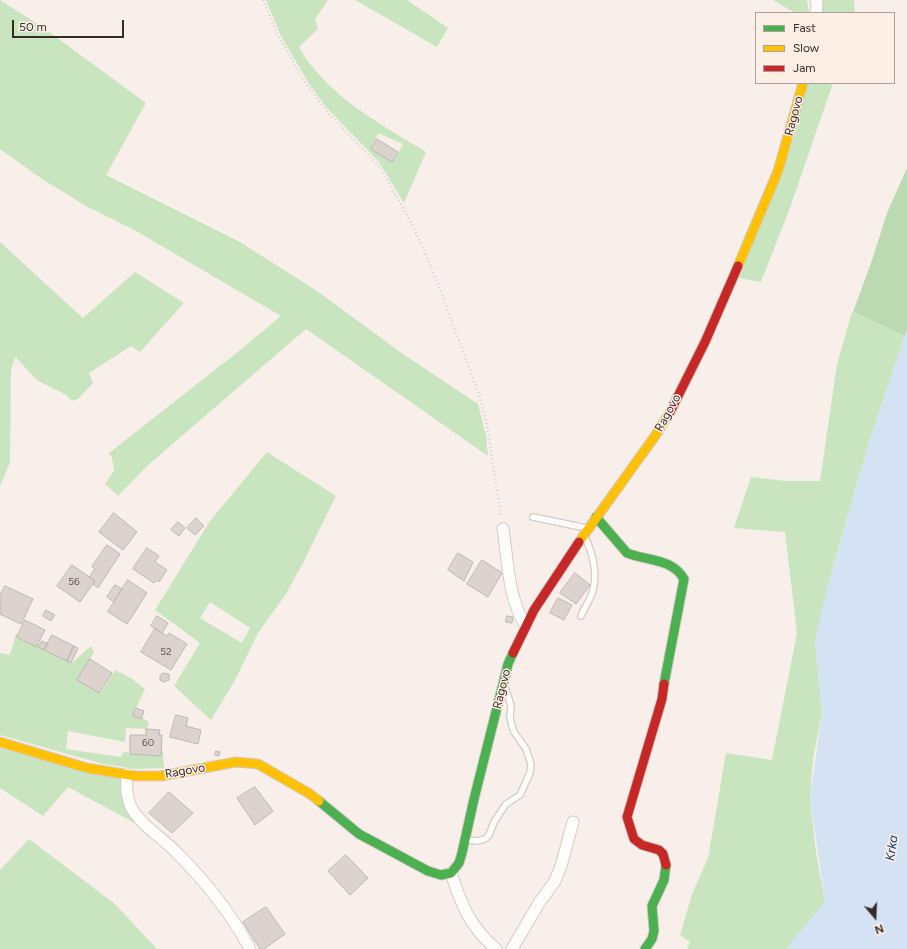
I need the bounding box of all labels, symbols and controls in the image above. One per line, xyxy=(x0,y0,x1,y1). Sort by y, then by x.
scale bar xyxy=(14,12,126,38)
legend xyxy=(755,12,895,84)
text: 50 m xyxy=(19,20,47,34)
text: Fast xyxy=(793,21,816,35)
text: Slow xyxy=(793,41,819,55)
text: Jam xyxy=(793,61,816,75)
street label: Ragovo xyxy=(782,95,806,137)
street label: Ragovo xyxy=(652,392,684,434)
house number: 56 xyxy=(68,576,80,588)
house number: 52 xyxy=(160,646,172,658)
street label: Ragovo xyxy=(490,668,514,710)
house number: 60 xyxy=(142,737,154,749)
street label: Ragovo xyxy=(164,760,206,782)
water label: Krka xyxy=(882,834,902,862)
north arrow xyxy=(855,897,895,937)
text: N xyxy=(873,921,885,936)

